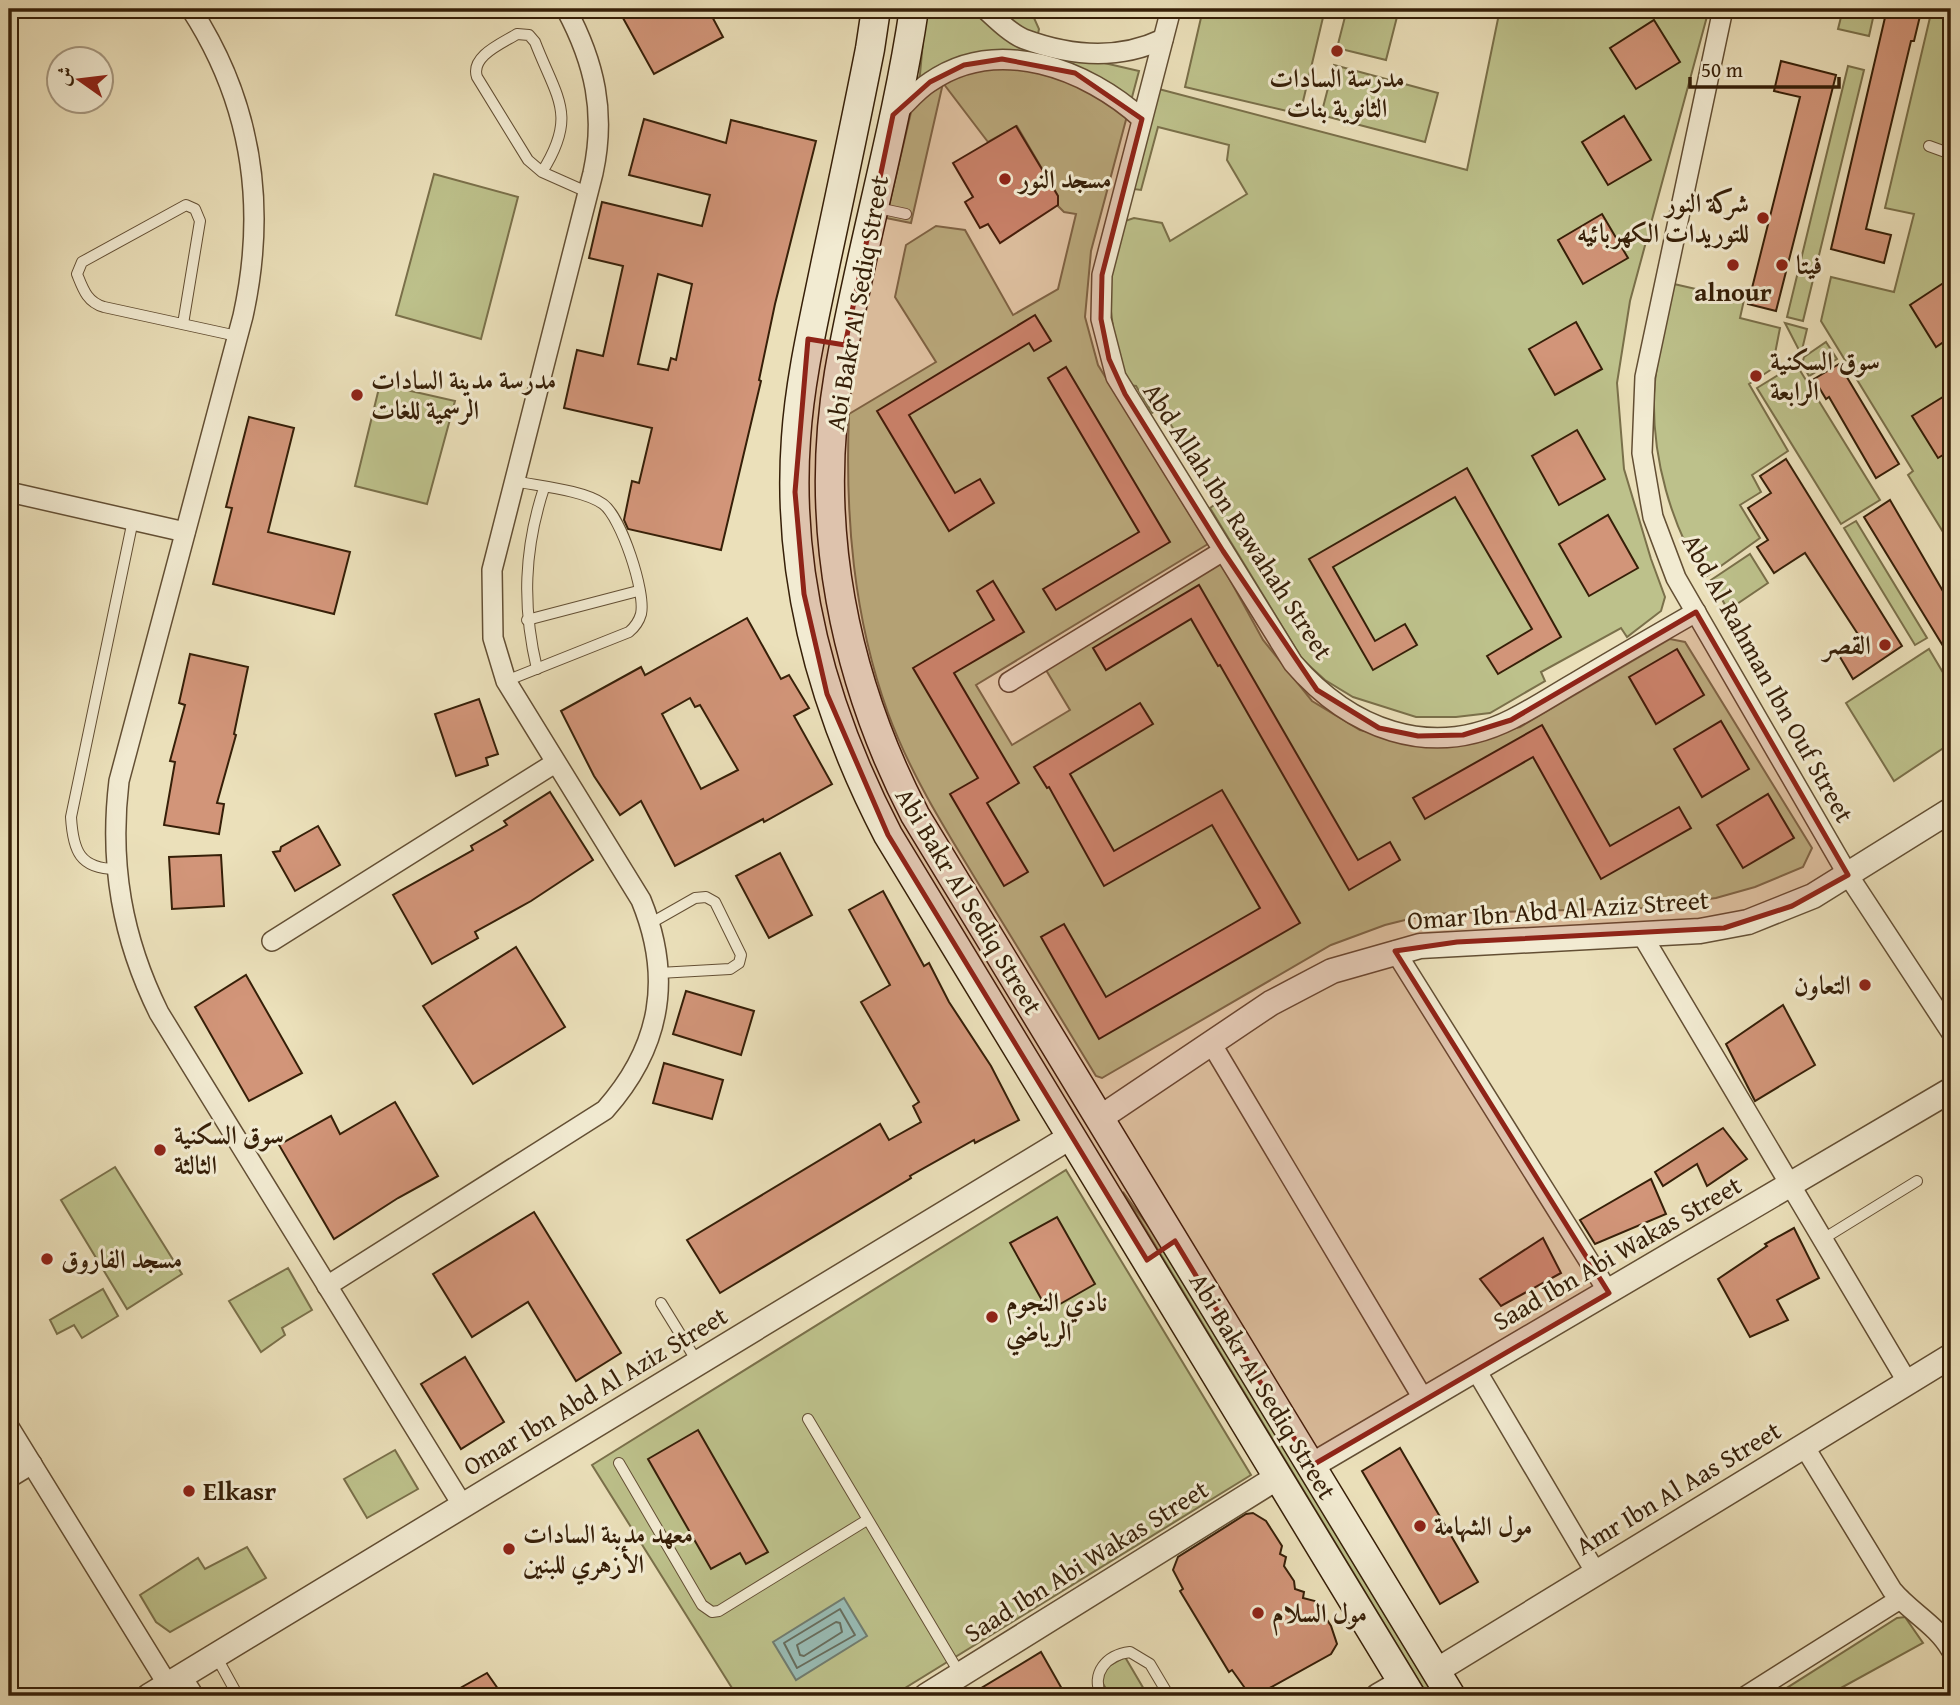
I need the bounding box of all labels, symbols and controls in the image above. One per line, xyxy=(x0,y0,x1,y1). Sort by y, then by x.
marker: مدرسة السادات الثانوية بنات xyxy=(1329,43,1345,59)
north arrow xyxy=(46,46,116,116)
scale bar xyxy=(1690,46,1839,90)
text: 50 m xyxy=(1701,54,1743,85)
place label: مدرسة السادات الثانوية بنات xyxy=(1269,58,1405,127)
text: ش xyxy=(48,63,79,88)
place label: مسجد النور xyxy=(1016,159,1112,198)
marker: مسجد النور xyxy=(997,171,1013,187)
street label: Abi Bakr Al Sediq Street xyxy=(815,172,898,434)
place label: شركة النور للتوريدات الكهربائيه xyxy=(1577,183,1749,252)
marker: شركة النور للتوريدات الكهربائيه xyxy=(1755,210,1771,226)
place label: فيتا xyxy=(1796,245,1822,284)
marker: alnour xyxy=(1725,257,1741,273)
marker: فيتا xyxy=(1774,257,1790,273)
place label: alnour xyxy=(1694,272,1772,311)
place label: سوق السكنية الرابعة xyxy=(1770,341,1880,410)
place label: مدرسة مدينة السادات الرسمية للغات xyxy=(371,360,556,429)
marker: سوق السكنية الرابعة xyxy=(1748,368,1764,384)
street label: Abd Allah Ibn Rawahah Street xyxy=(1134,374,1343,667)
marker: مدرسة مدينة السادات الرسمية للغات xyxy=(349,387,365,403)
street label: Abd Al Rahman Ibn Ouf Street xyxy=(1673,526,1864,829)
place label: القصر xyxy=(1820,625,1871,664)
marker: القصر xyxy=(1877,637,1893,653)
street label: Abi Bakr Al Sediq Street xyxy=(886,780,1053,1022)
street label: Omar Ibn Abd Al Aziz Street xyxy=(1406,879,1710,940)
place label: التعاون xyxy=(1794,965,1851,1004)
marker: التعاون xyxy=(1857,977,1873,993)
place label: سوق السكنية الثالثة xyxy=(174,1115,284,1184)
marker: سوق السكنية الثالثة xyxy=(152,1142,168,1158)
street label: Saad Ibn Abi Wakas Street xyxy=(1485,1165,1748,1340)
place label: مسجد الفاروق xyxy=(61,1239,182,1278)
marker: مسجد الفاروق xyxy=(39,1251,55,1267)
street label: Abi Bakr Al Sediq Street xyxy=(1180,1265,1347,1507)
place label: نادي النجوم الرياضي xyxy=(1006,1282,1107,1356)
street label: Omar Ibn Abd Al Aziz Street xyxy=(455,1296,734,1485)
marker: نادي النجوم الرياضي xyxy=(984,1309,1000,1325)
street label: Amr Ibn Al Aas Street xyxy=(1567,1411,1788,1565)
street label: Saad Ibn Abi Wakas Street xyxy=(956,1469,1215,1652)
place label: Elkasr xyxy=(203,1471,276,1510)
marker: Elkasr xyxy=(181,1483,197,1499)
place label: مول الشهامة xyxy=(1434,1506,1532,1545)
place label: معهد مدينة السادات الأزهري للبنين xyxy=(523,1514,693,1586)
marker: مول الشهامة xyxy=(1412,1518,1428,1534)
marker: معهد مدينة السادات الأزهري للبنين xyxy=(501,1541,517,1557)
place label: مول السلام xyxy=(1272,1593,1367,1636)
marker: مول السلام xyxy=(1250,1605,1266,1621)

